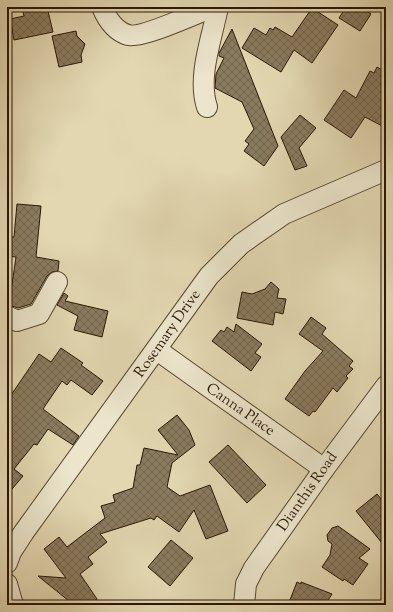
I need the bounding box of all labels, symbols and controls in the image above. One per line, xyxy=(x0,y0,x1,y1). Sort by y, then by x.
street label: Rosemary Drive xyxy=(130,286,206,382)
street label: Canna Place xyxy=(201,379,279,441)
street label: Dianthis Road xyxy=(273,448,344,536)

